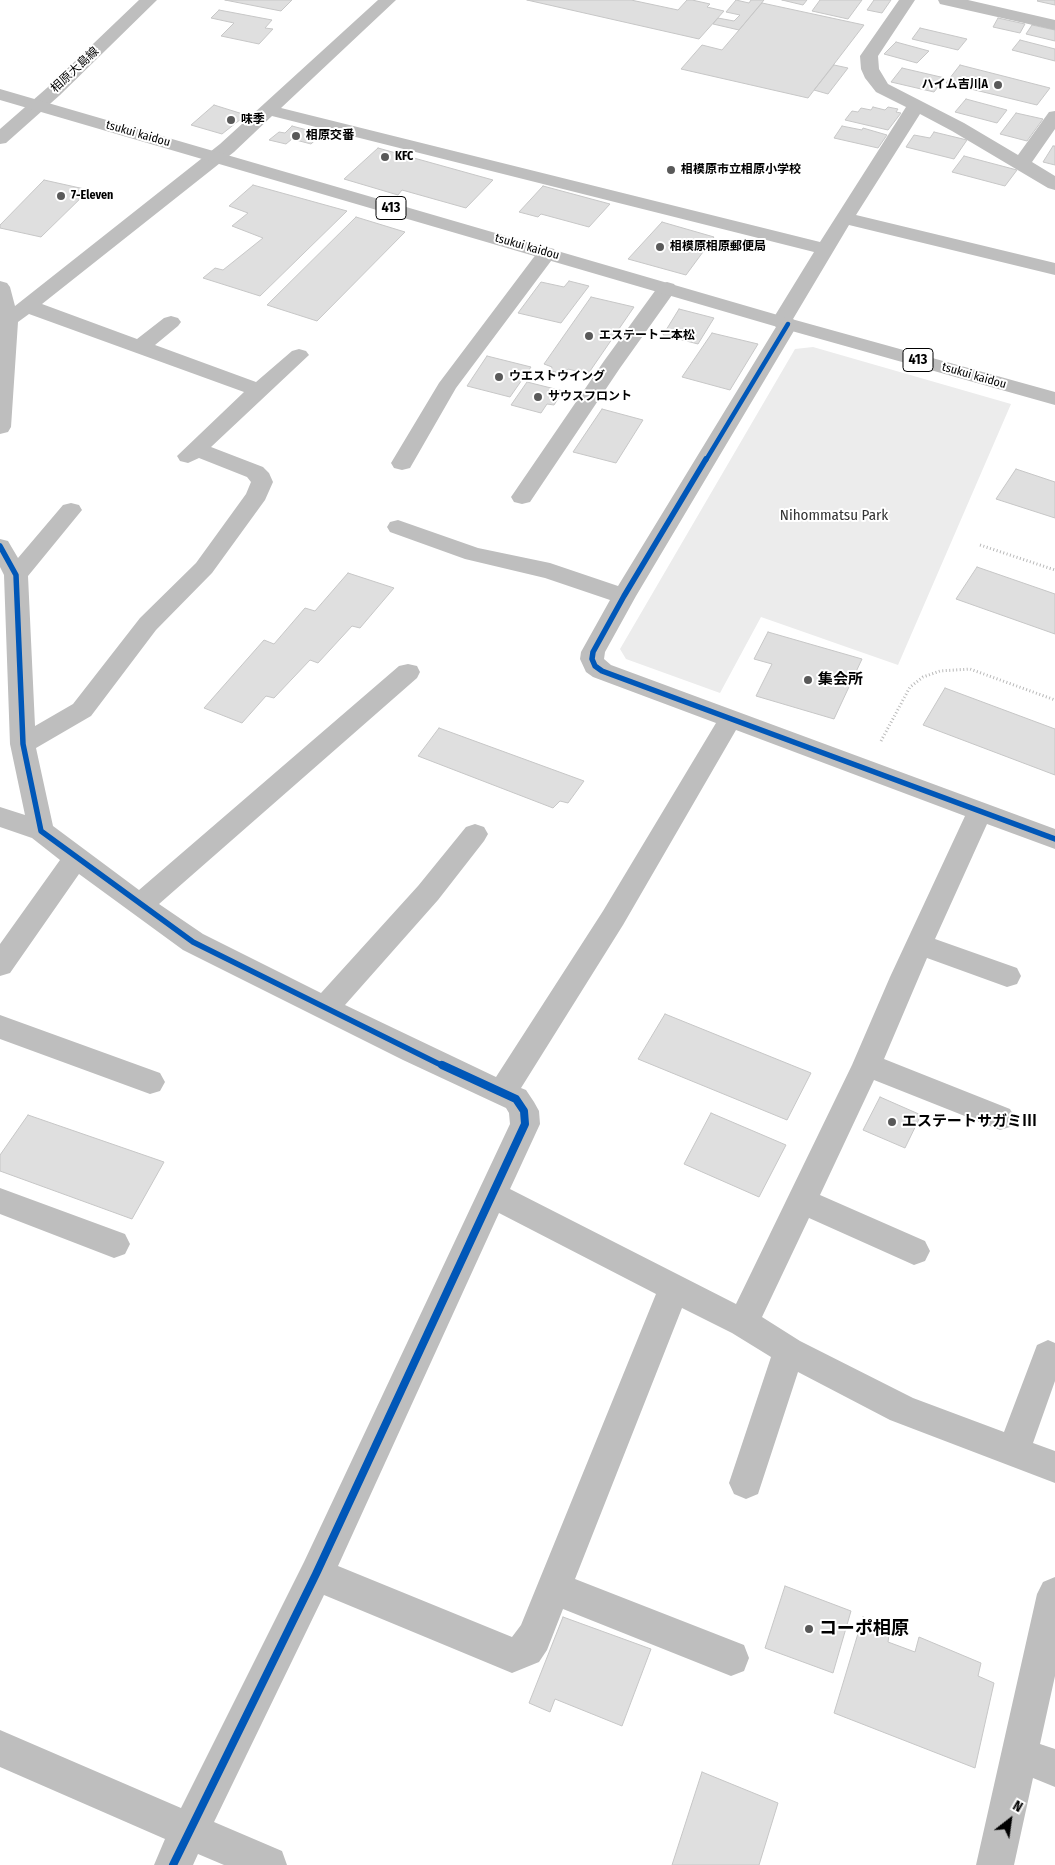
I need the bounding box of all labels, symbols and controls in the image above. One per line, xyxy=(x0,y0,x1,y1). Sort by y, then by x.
street label: 相原大島線 xyxy=(48,44,102,96)
place label: ハイム吉川A xyxy=(921,78,988,92)
marker: ハイム吉川A xyxy=(992,79,1004,91)
place label: 味季 xyxy=(241,113,265,127)
marker: 味季 xyxy=(225,114,237,126)
street label: tsukui kaidou xyxy=(104,118,172,150)
place label: 相原交番 xyxy=(306,129,354,143)
marker: 相原交番 xyxy=(290,130,302,142)
place label: KFC xyxy=(395,150,413,164)
marker: KFC xyxy=(379,151,391,163)
place label: 相模原市立相原小学校 xyxy=(681,163,801,177)
marker: 相模原市立相原小学校 xyxy=(665,164,677,176)
place label: 7-Eleven xyxy=(71,189,113,203)
marker: 7-Eleven xyxy=(55,190,67,202)
road number: 413 xyxy=(376,197,406,220)
street label: tsukui kaidou xyxy=(493,231,561,263)
place label: 相模原相原郵便局 xyxy=(670,240,766,254)
marker: 相模原相原郵便局 xyxy=(654,241,666,253)
place label: エステート二本松 xyxy=(599,329,695,343)
marker: エステート二本松 xyxy=(583,330,595,342)
road number: 413 xyxy=(903,348,933,372)
street label: tsukui kaidou xyxy=(940,360,1008,392)
place label: ウエストウイング xyxy=(509,370,605,384)
marker: ウエストウイング xyxy=(493,371,505,383)
place label: サウスフロント xyxy=(548,390,632,404)
marker: サウスフロント xyxy=(532,391,544,403)
park label: Nihommatsu Park xyxy=(780,507,888,525)
place label: 集会所 xyxy=(818,671,863,689)
marker: 集会所 xyxy=(802,674,814,686)
place label: エステートサガミⅢ xyxy=(902,1113,1037,1131)
marker: エステートサガミⅢ xyxy=(886,1116,898,1128)
place label: コーポ相原 xyxy=(819,1618,909,1640)
marker: コーポ相原 xyxy=(803,1623,815,1635)
north arrow xyxy=(985,1795,1035,1845)
text: N xyxy=(1010,1797,1026,1816)

